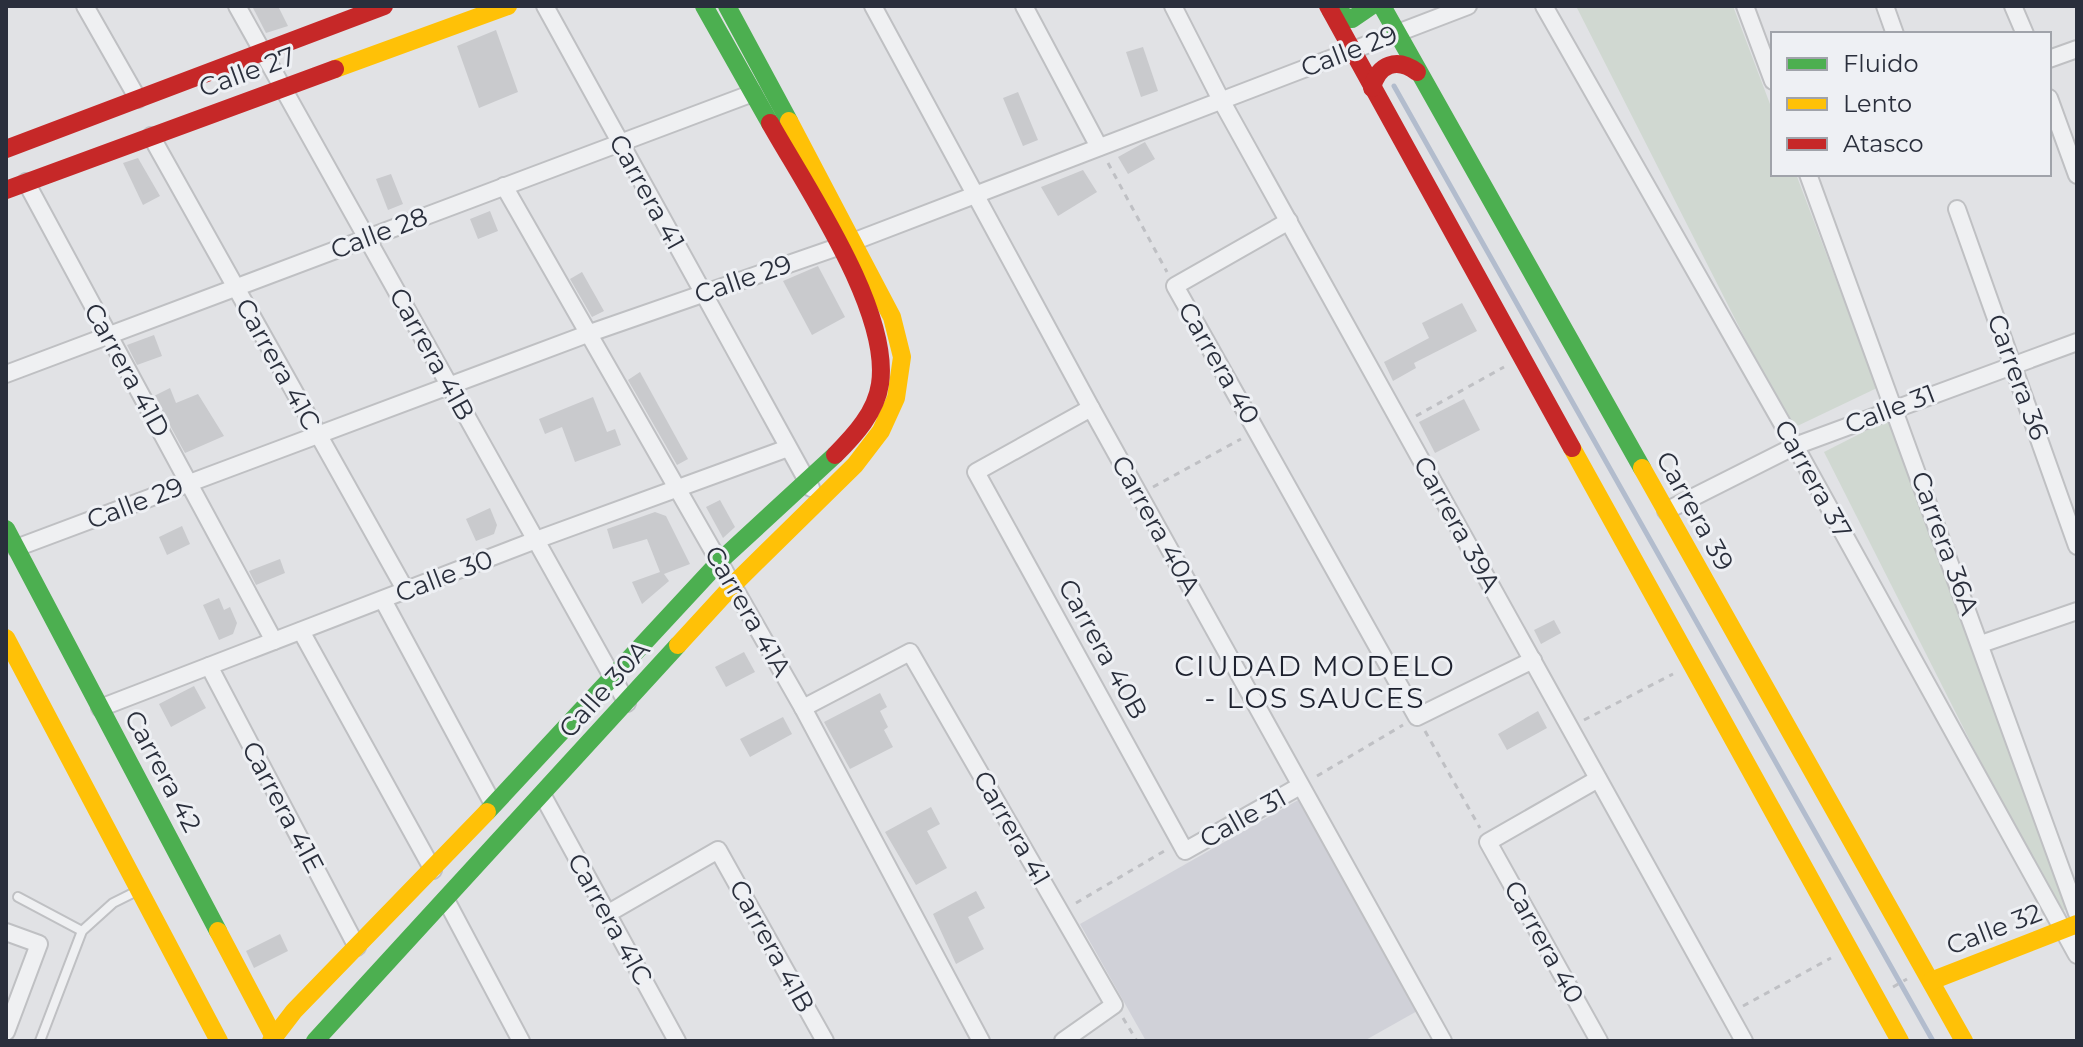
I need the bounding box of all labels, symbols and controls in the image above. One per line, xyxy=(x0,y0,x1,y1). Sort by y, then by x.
street label: Calle 29 xyxy=(1296,18,1402,84)
legend xyxy=(1771,32,2051,176)
street label: Calle 27 xyxy=(194,40,300,104)
text: Fluido xyxy=(1843,49,1919,78)
text: Lento xyxy=(1843,89,1912,118)
street label: Carrera 41 xyxy=(602,129,692,255)
text: Atasco xyxy=(1843,129,1924,158)
street label: Calle 28 xyxy=(326,200,432,266)
street label: Calle 29 xyxy=(690,247,796,311)
street label: Carrera 41B xyxy=(382,282,482,426)
street label: Carrera 41C xyxy=(229,293,327,435)
street label: Carrera 40 xyxy=(1171,296,1267,430)
street label: Carrera 41D xyxy=(77,297,177,443)
street label: Carrera 36 xyxy=(1980,310,2056,444)
street label: Calle 31 xyxy=(1840,377,1940,441)
street label: Carrera 37 xyxy=(1767,414,1859,544)
street label: Carrera 39 xyxy=(1649,446,1741,576)
street label: Carrera 40A xyxy=(1105,450,1207,600)
street label: Carrera 39A xyxy=(1407,451,1508,598)
street label: Carrera 36A xyxy=(1904,467,1986,619)
street label: Calle 29 xyxy=(82,470,188,536)
street label: Carrera 41A xyxy=(698,540,798,682)
street label: Calle 30 xyxy=(391,543,497,609)
street label: Carrera 40B xyxy=(1051,573,1155,725)
street label: Calle 30A xyxy=(552,633,656,744)
district label: CIUDAD MODELO - LOS SAUCES xyxy=(1174,649,1456,715)
street label: Carrera 42 xyxy=(118,705,208,837)
street label: Carrera 41E xyxy=(235,736,331,878)
street label: Carrera 41 xyxy=(966,765,1058,891)
street label: Calle 31 xyxy=(1194,781,1292,855)
street label: Carrera 41C xyxy=(561,848,659,990)
street label: Carrera 41B xyxy=(722,874,822,1018)
street label: Carrera 40 xyxy=(1497,875,1591,1009)
street label: Calle 32 xyxy=(1942,896,2046,962)

